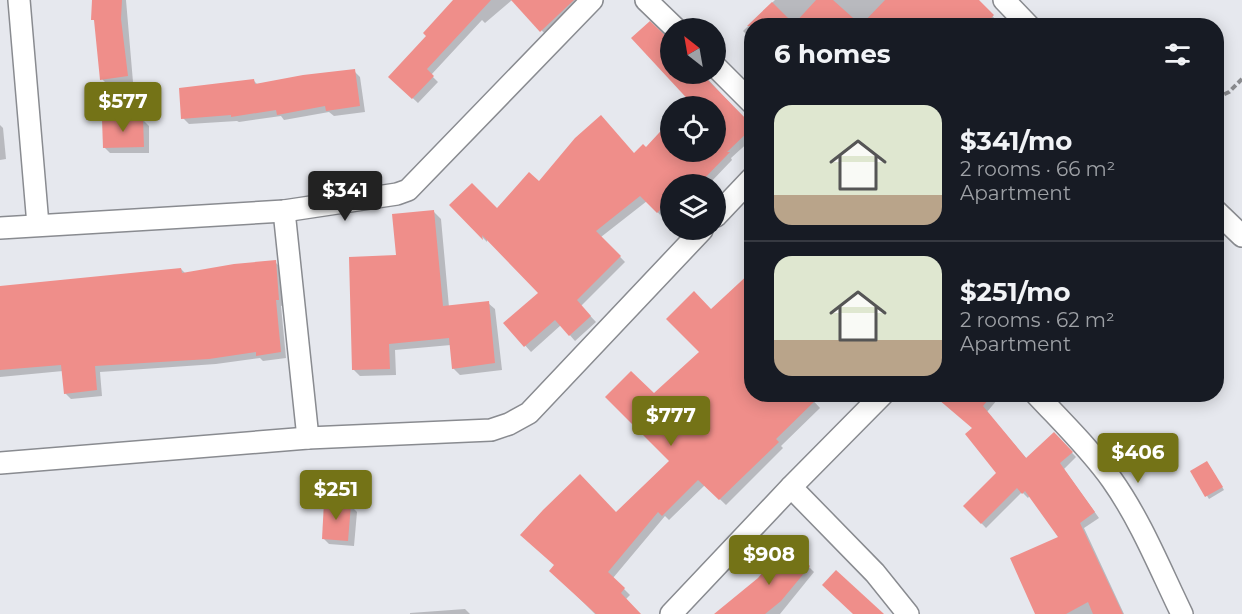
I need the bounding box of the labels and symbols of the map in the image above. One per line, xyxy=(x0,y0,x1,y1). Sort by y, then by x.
north arrow xyxy=(660,18,726,84)
pin: $577 xyxy=(87,82,159,133)
pin: $341 xyxy=(309,171,381,222)
pin: $777 xyxy=(635,396,707,447)
pin: $406 xyxy=(1102,433,1174,484)
pin: $251 xyxy=(300,470,372,521)
pin: $908 xyxy=(733,535,805,586)

